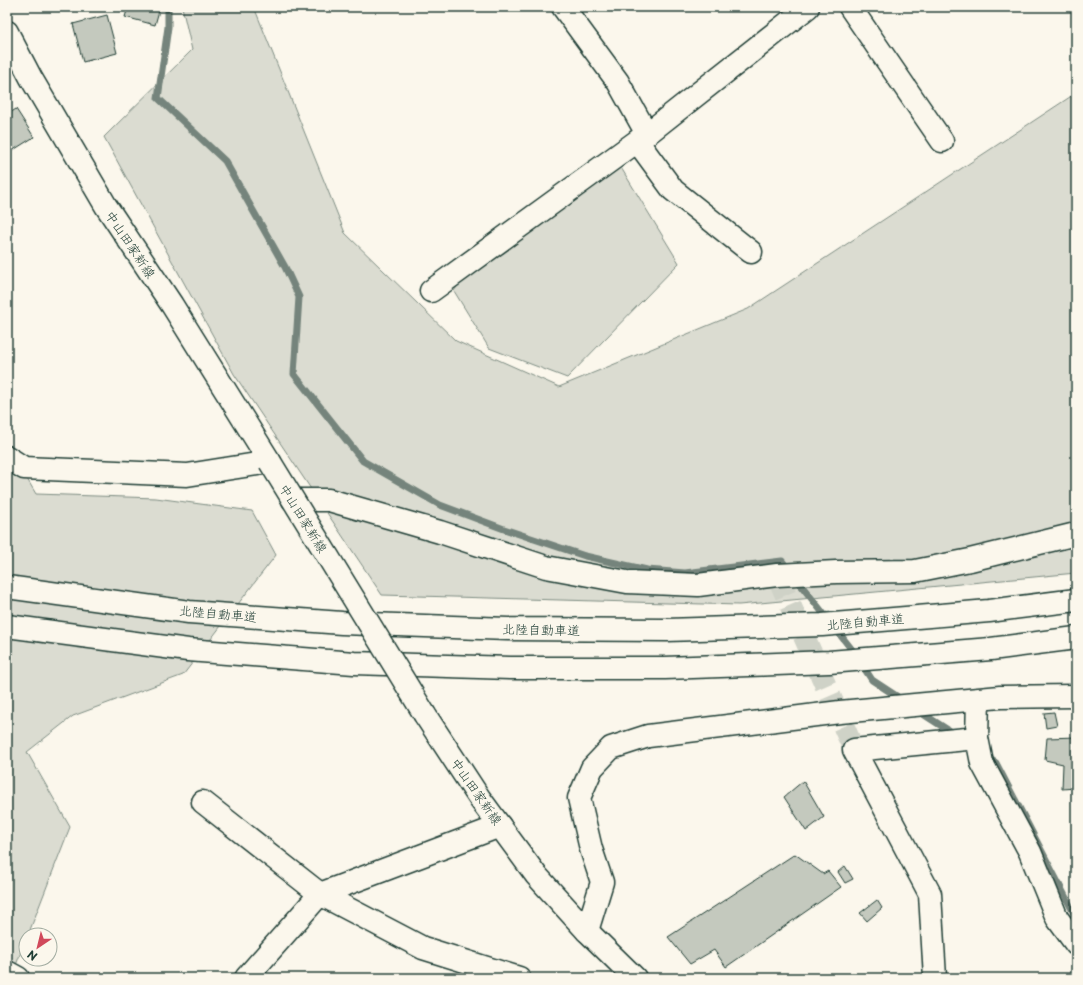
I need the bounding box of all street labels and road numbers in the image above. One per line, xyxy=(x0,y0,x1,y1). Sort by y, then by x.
street label: 中山田家新線 xyxy=(101,206,161,282)
street label: 中山田家新線 xyxy=(275,480,333,557)
street label: 北陸自動車道 xyxy=(178,600,258,626)
street label: 北陸自動車道 xyxy=(825,608,905,634)
street label: 北陸自動車道 xyxy=(502,619,580,639)
street label: 中山田家新線 xyxy=(447,754,508,829)

